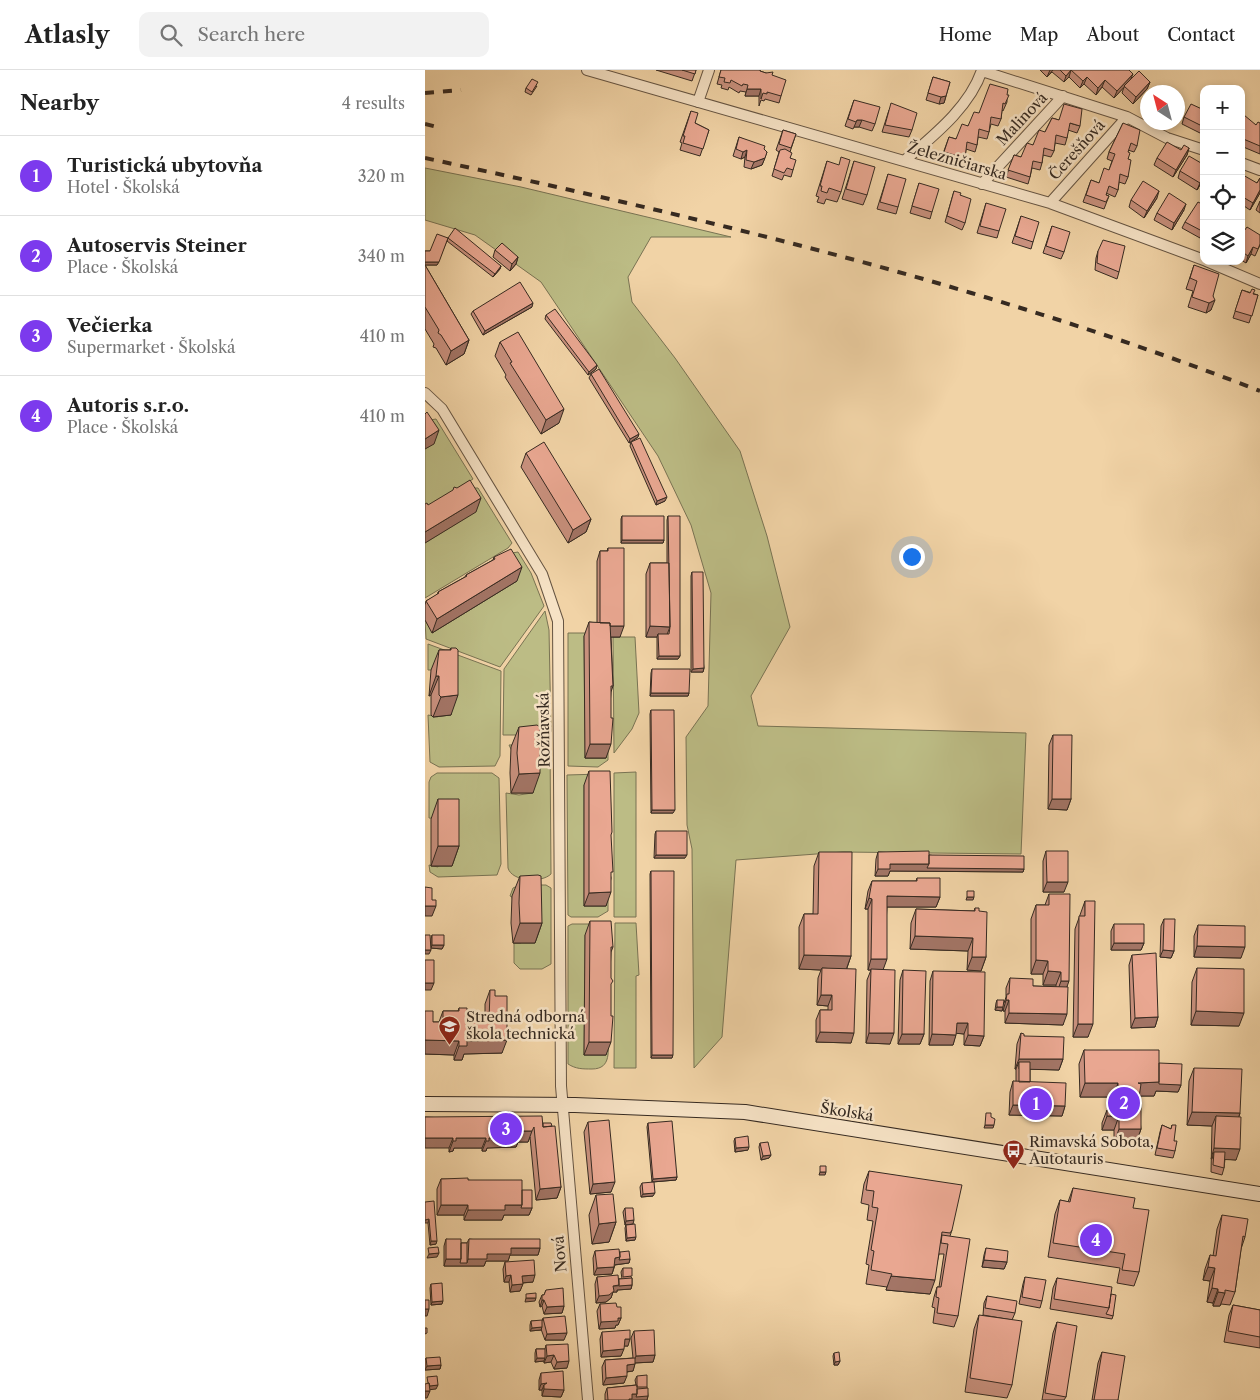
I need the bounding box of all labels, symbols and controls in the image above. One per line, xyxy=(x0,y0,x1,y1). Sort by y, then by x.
search box xyxy=(139,12,489,57)
text: Atlasly xyxy=(25,20,109,49)
icon: search xyxy=(157,21,185,49)
text: Search here xyxy=(197,23,305,46)
text: Home xyxy=(939,24,992,46)
text: Map xyxy=(1020,24,1058,46)
text: About xyxy=(1086,24,1139,46)
text: Contact xyxy=(1167,24,1235,46)
north arrow xyxy=(1140,85,1185,130)
map controls xyxy=(1200,85,1245,265)
button: + xyxy=(1200,85,1245,130)
street label: Malinová xyxy=(992,88,1051,149)
text: Nearby xyxy=(20,90,99,115)
text: 4 results xyxy=(342,93,405,113)
street label: Čerešňová xyxy=(1045,116,1109,184)
button: − xyxy=(1200,130,1245,175)
street label: Železničiarska xyxy=(905,137,1009,184)
text: Turistická ubytovňa xyxy=(67,154,262,177)
text: 1 xyxy=(32,166,40,186)
text: 320 m xyxy=(358,166,405,186)
button: locate xyxy=(1200,175,1245,220)
text: Hotel · Školská xyxy=(67,177,180,197)
button: layers xyxy=(1200,220,1245,265)
text: Autoservis Steiner xyxy=(67,234,247,257)
text: 2 xyxy=(31,246,41,266)
text: 340 m xyxy=(358,246,405,266)
text: Place · Školská xyxy=(67,257,178,277)
text: Večierka xyxy=(67,314,152,337)
text: 3 xyxy=(31,326,41,346)
text: 410 m xyxy=(360,326,405,346)
text: Supermarket · Školská xyxy=(67,337,235,357)
text: Autoris s.r.o. xyxy=(67,394,189,417)
text: 4 xyxy=(31,406,41,426)
text: 410 m xyxy=(360,406,405,426)
text: Place · Školská xyxy=(67,417,178,437)
your location xyxy=(899,544,925,570)
street label: Rožňavská xyxy=(533,692,554,768)
place label: Stredná odborná škola technická xyxy=(466,1007,585,1043)
school or university icon: Stredná odborná škola technická xyxy=(438,1014,462,1045)
pin: 2 xyxy=(1108,1084,1140,1122)
pin: 1 xyxy=(1020,1085,1052,1123)
street label: Školská xyxy=(819,1098,875,1125)
pin: 3 xyxy=(490,1110,522,1148)
place label: Rimavská Sobota, Autotauris xyxy=(1028,1132,1154,1168)
bus stop icon: Rimavská Sobota, Autotauris xyxy=(1001,1139,1025,1170)
pin: 4 xyxy=(1080,1221,1112,1259)
street label: Nová xyxy=(548,1235,571,1273)

